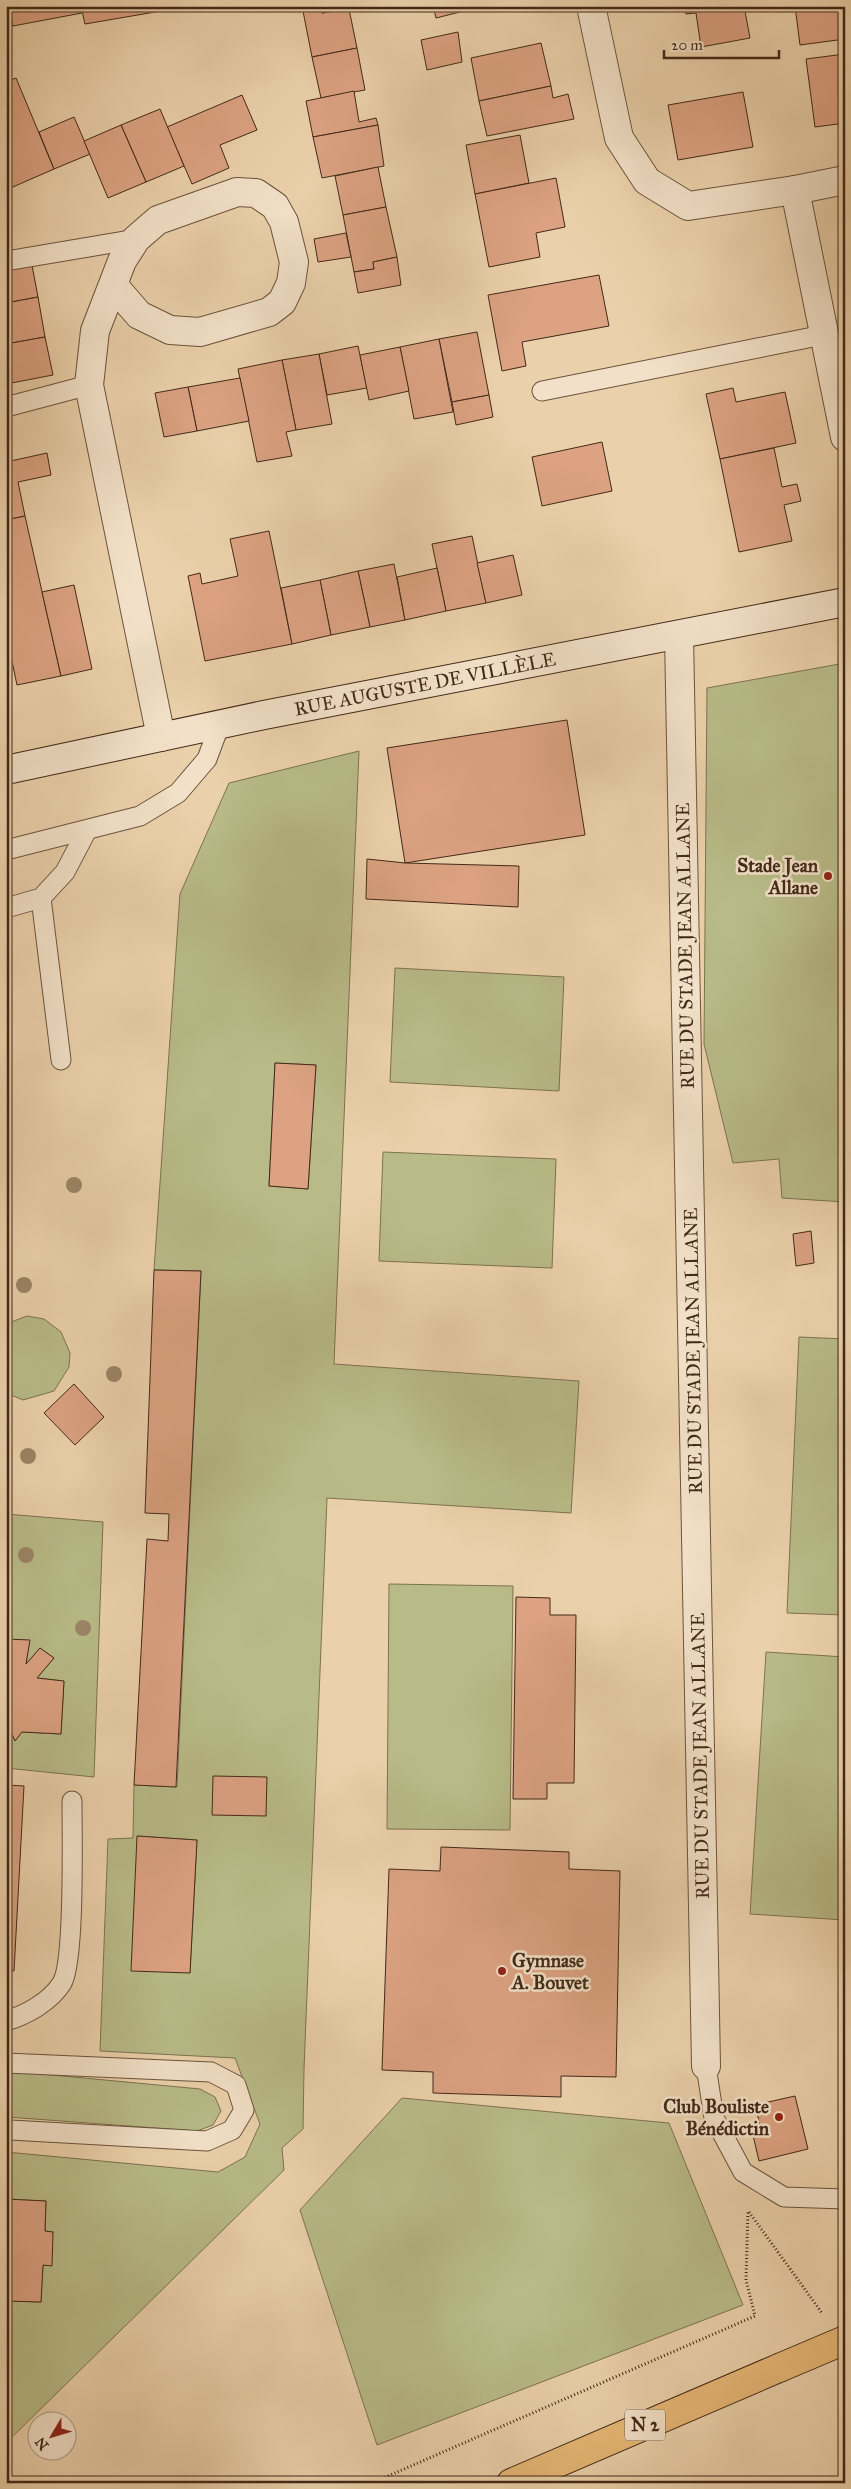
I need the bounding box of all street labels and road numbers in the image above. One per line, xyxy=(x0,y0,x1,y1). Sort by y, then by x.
street label: RUE AUGUSTE DE VILLÈLE xyxy=(292,646,558,721)
street label: RUE DU STADE JEAN ALLANE xyxy=(671,802,700,1089)
street label: RUE DU STADE JEAN ALLANE xyxy=(679,1207,708,1494)
street label: RUE DU STADE JEAN ALLANE xyxy=(686,1612,715,1899)
road number: N 2 xyxy=(625,2410,665,2440)

